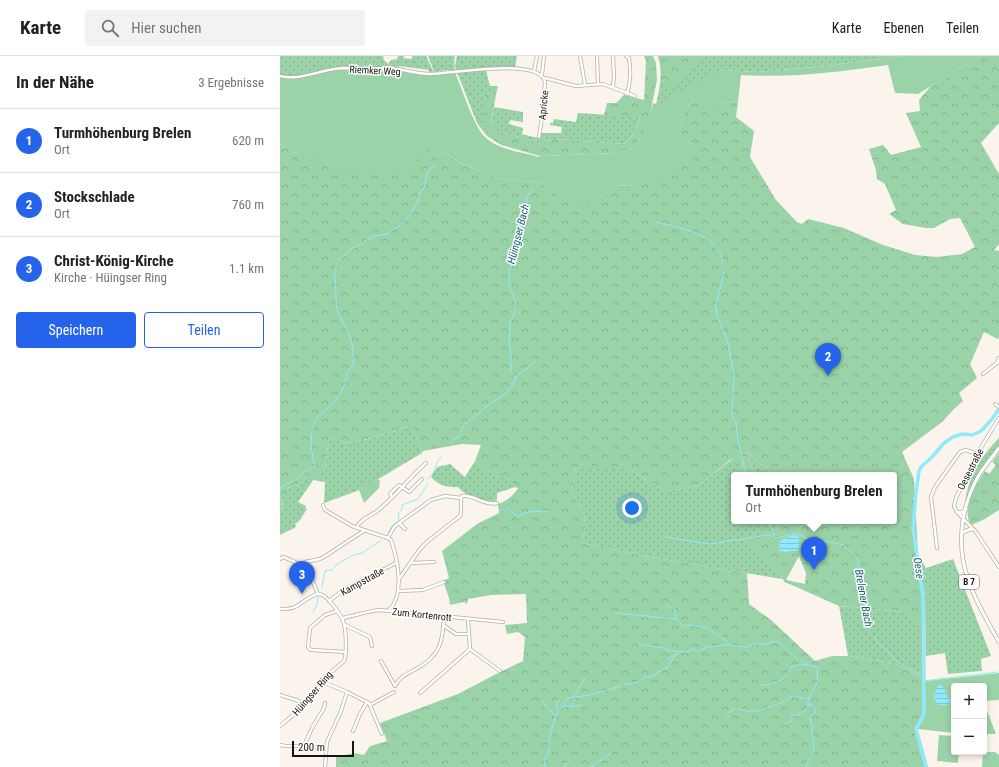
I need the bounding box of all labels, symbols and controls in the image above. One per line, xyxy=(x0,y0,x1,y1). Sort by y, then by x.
search box xyxy=(85,10,365,46)
text: Karte xyxy=(20,16,61,39)
icon: search xyxy=(99,17,121,39)
text: Hier suchen xyxy=(131,19,202,37)
text: Karte xyxy=(832,20,861,36)
text: Ebenen xyxy=(883,20,924,36)
text: Teilen xyxy=(946,20,979,36)
street label: Riemker Weg xyxy=(349,64,401,77)
text: In der Nähe xyxy=(16,72,94,92)
text: 3 Ergebnisse xyxy=(198,75,264,90)
street label: Apricke xyxy=(536,89,551,120)
text: Turmhöhenburg Brelen xyxy=(54,124,191,142)
text: 1 xyxy=(26,133,32,148)
text: 620 m xyxy=(232,133,264,148)
text: Ort xyxy=(54,142,70,157)
text: Stockschlade xyxy=(54,188,135,206)
text: 2 xyxy=(26,197,32,212)
text: 760 m xyxy=(232,197,264,212)
water label: Hüingser Bach xyxy=(505,203,532,265)
text: Ort xyxy=(54,206,70,221)
text: Christ-König-Kirche xyxy=(54,252,174,270)
text: 3 xyxy=(26,261,32,276)
text: 1.1 km xyxy=(229,261,264,276)
text: Kirche · Hüingser Ring xyxy=(54,270,167,285)
button: Speichern xyxy=(16,312,136,348)
button: Teilen xyxy=(144,312,264,348)
pin: 2 xyxy=(815,343,841,376)
street label: Oesestraße xyxy=(955,446,986,492)
popup xyxy=(731,472,897,524)
text: Turmhöhenburg Brelen xyxy=(745,482,883,500)
your location xyxy=(622,498,642,518)
text: Ort xyxy=(745,500,761,515)
pin: 1 xyxy=(801,537,827,570)
water label: Oese xyxy=(911,557,926,580)
pin: 3 xyxy=(289,561,315,594)
street label: Kampstraße xyxy=(339,565,386,598)
water label: Brelener Bach xyxy=(852,568,875,628)
road number: B 7 xyxy=(959,575,979,589)
street label: Zum Kortenrott xyxy=(392,606,452,623)
street label: Hüingser Ring xyxy=(290,669,335,718)
map controls xyxy=(951,683,987,755)
button: + xyxy=(951,683,987,719)
button: − xyxy=(951,719,987,755)
scale bar xyxy=(292,739,354,758)
text: 200 m xyxy=(298,741,325,754)

